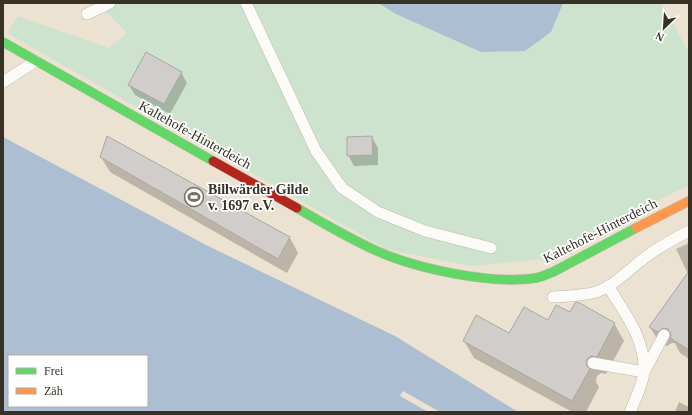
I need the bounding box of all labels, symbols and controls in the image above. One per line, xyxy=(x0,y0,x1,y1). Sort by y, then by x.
north arrow xyxy=(644,8,684,48)
text: N xyxy=(654,30,666,44)
street label: Kaltehofe-Hinterdeich xyxy=(136,98,254,172)
place label: Billwärder Gilde v. 1697 e.V. xyxy=(208,182,308,213)
sports icon: Billwärder Gilde v. 1697 e.V. xyxy=(183,186,205,208)
street label: Kaltehofe-Hinterdeich xyxy=(540,196,660,266)
legend xyxy=(8,355,148,407)
text: Frei xyxy=(44,364,64,378)
text: Zäh xyxy=(44,384,63,398)

